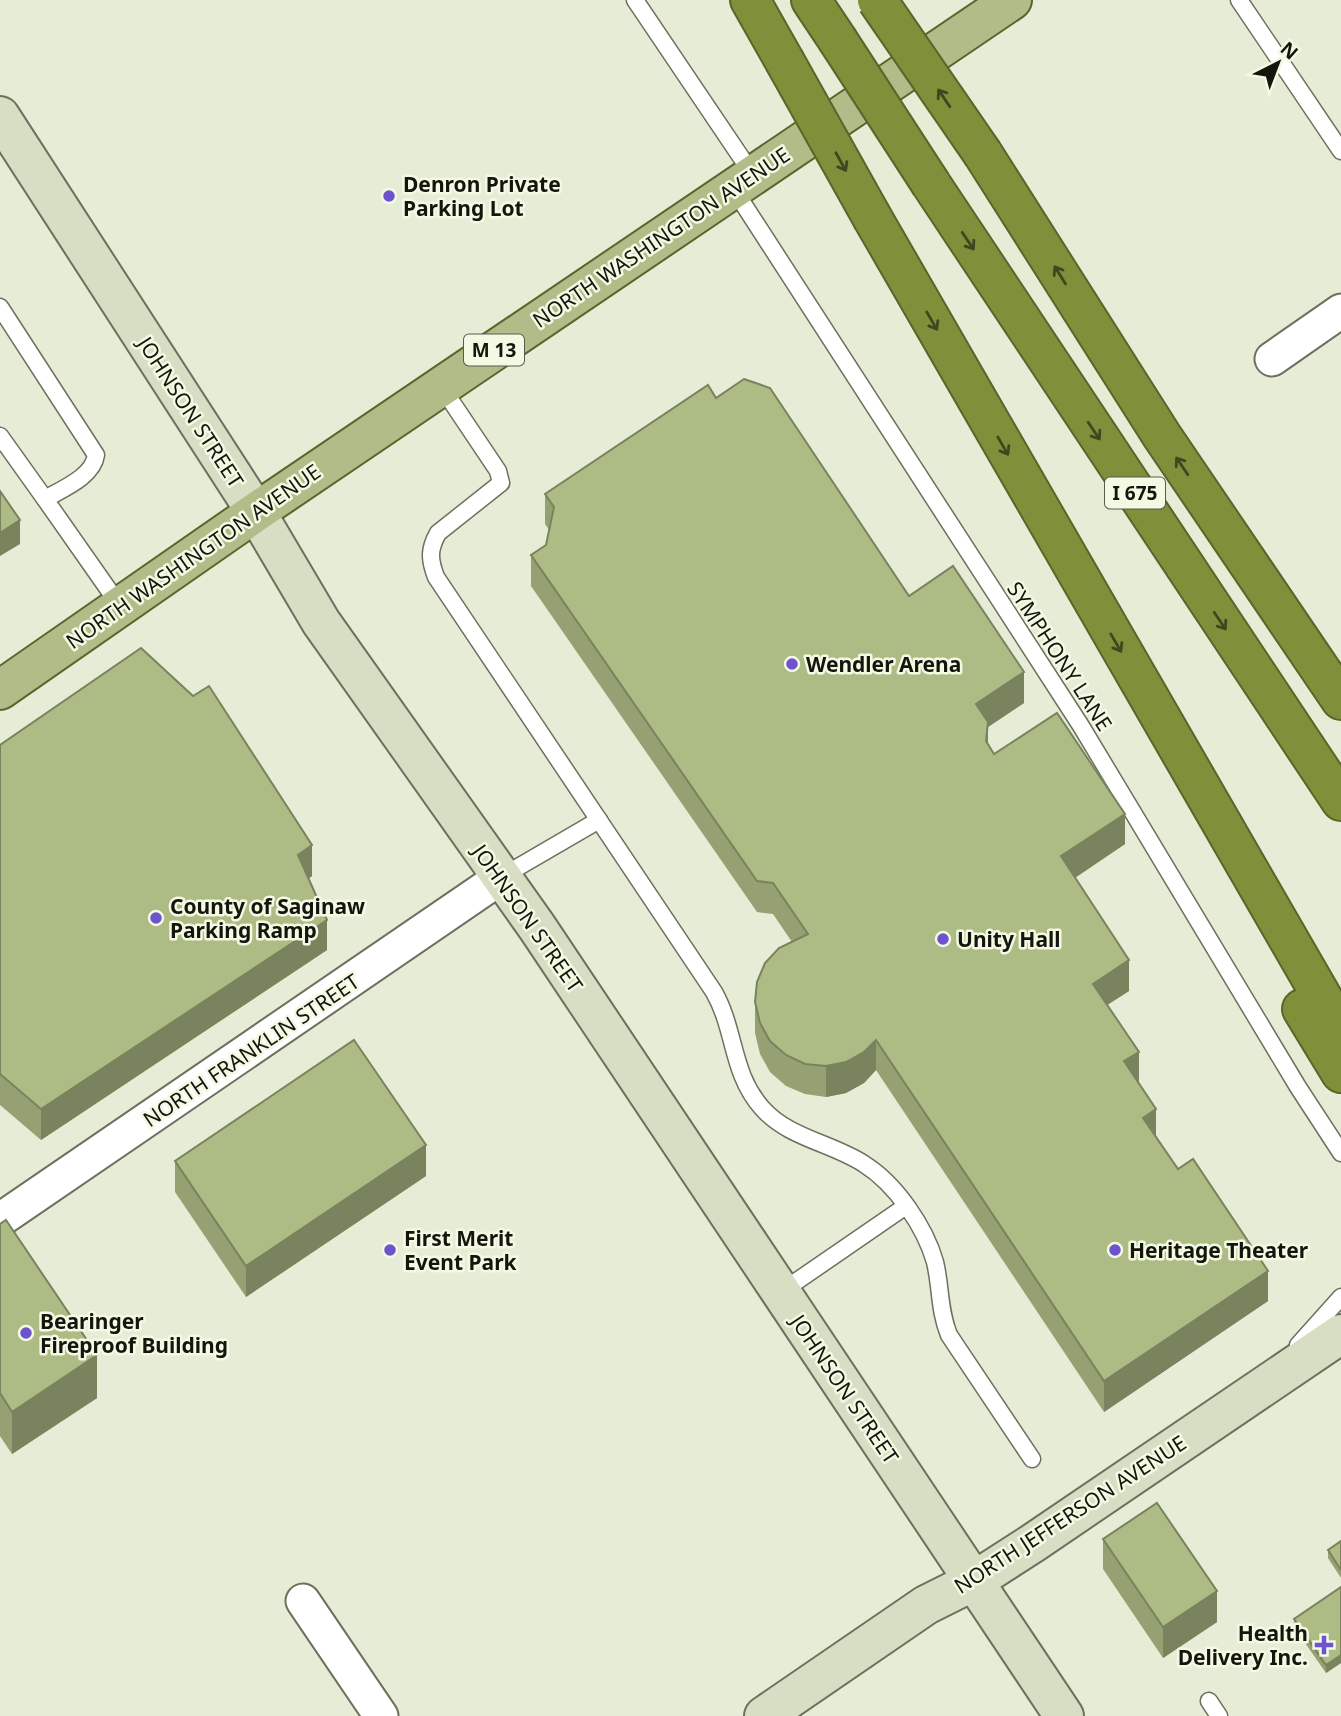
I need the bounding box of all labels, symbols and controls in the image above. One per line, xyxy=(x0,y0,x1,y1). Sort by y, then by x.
north arrow xyxy=(1243,28,1313,98)
text: N xyxy=(1275,36,1304,65)
one-way arrow xyxy=(937,89,951,108)
street label: NORTH WASHINGTON AVENUE xyxy=(527,140,795,334)
one-way arrow xyxy=(835,151,848,172)
place label: Denron Private Parking Lot xyxy=(403,170,561,222)
marker: Denron Private Parking Lot xyxy=(381,188,397,204)
one-way arrow xyxy=(962,231,976,251)
one-way arrow xyxy=(1052,266,1067,285)
one-way arrow xyxy=(926,310,939,331)
street label: JOHNSON STREET xyxy=(131,330,250,493)
road number: M 13 xyxy=(464,334,524,366)
one-way arrow xyxy=(1087,421,1102,440)
one-way arrow xyxy=(996,435,1010,455)
street label: NORTH WASHINGTON AVENUE xyxy=(60,457,326,655)
one-way arrow xyxy=(1175,457,1189,477)
road number: I 675 xyxy=(1105,478,1165,508)
street label: SYMPHONY LANE xyxy=(1001,576,1119,736)
one-way arrow xyxy=(1213,610,1227,630)
one-way arrow xyxy=(1110,632,1123,653)
place label: Wendler Arena xyxy=(806,650,961,678)
marker: Wendler Arena xyxy=(784,656,800,672)
street label: JOHNSON STREET xyxy=(465,837,590,998)
place label: County of Saginaw Parking Ramp xyxy=(170,892,365,944)
marker: County of Saginaw Parking Ramp xyxy=(148,910,164,926)
place label: Unity Hall xyxy=(957,925,1061,953)
marker: Unity Hall xyxy=(935,931,951,947)
street label: NORTH FRANKLIN STREET xyxy=(137,967,365,1133)
place label: First Merit Event Park xyxy=(404,1224,518,1276)
place label: Heritage Theater xyxy=(1129,1236,1309,1264)
marker: First Merit Event Park xyxy=(382,1242,398,1258)
marker: Heritage Theater xyxy=(1107,1242,1123,1258)
place label: Bearinger Fireproof Building xyxy=(40,1307,228,1359)
street label: JOHNSON STREET xyxy=(784,1307,906,1469)
marker: Bearinger Fireproof Building xyxy=(18,1325,34,1341)
street label: NORTH JEFFERSON AVENUE xyxy=(949,1428,1191,1600)
place label: Health Delivery Inc. xyxy=(1178,1619,1308,1671)
marker: Health Delivery Inc. xyxy=(1314,1635,1334,1655)

